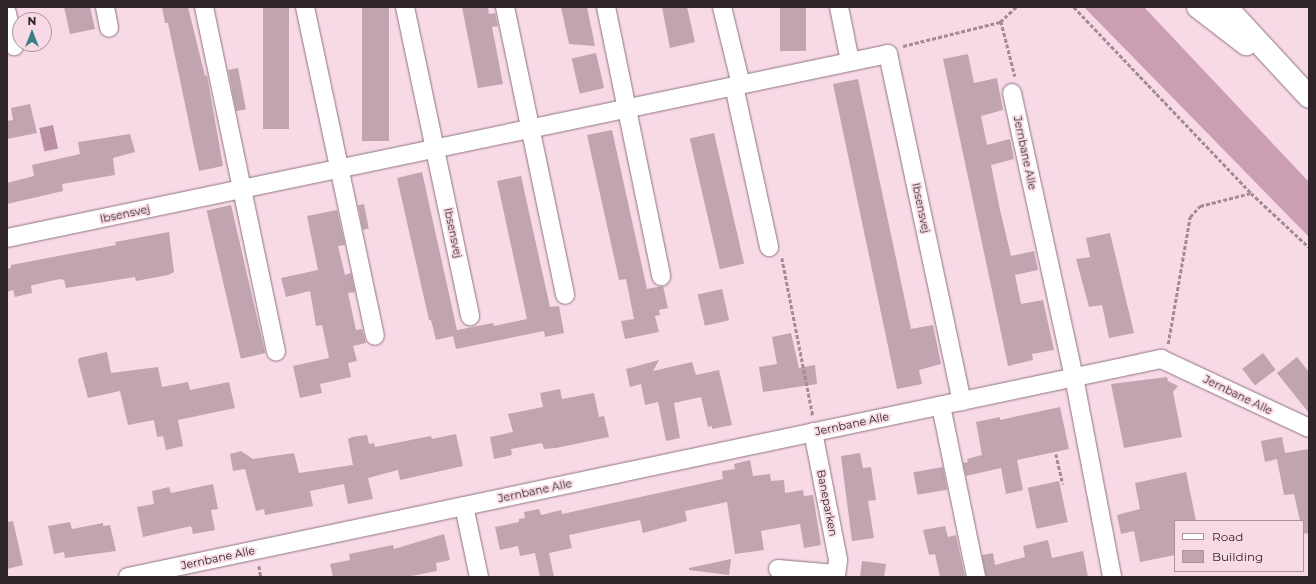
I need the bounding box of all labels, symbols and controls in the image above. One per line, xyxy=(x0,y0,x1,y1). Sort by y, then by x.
north arrow xyxy=(12,12,52,52)
text: N xyxy=(28,14,36,28)
street label: Jernbane Alle xyxy=(1011,115,1039,191)
street label: Ibsensvej xyxy=(909,182,933,234)
street label: Ibsensvej xyxy=(99,202,151,226)
street label: Ibsensvej xyxy=(441,207,465,259)
street label: Jernbane Alle xyxy=(1201,373,1275,417)
street label: Jernbane Alle xyxy=(814,410,890,438)
street label: Baneparken xyxy=(814,469,840,537)
street label: Jernbane Alle xyxy=(497,477,573,505)
legend xyxy=(1174,520,1304,572)
text: Road xyxy=(1212,529,1243,544)
street label: Jernbane Alle xyxy=(180,544,256,572)
text: Building xyxy=(1212,549,1263,564)

